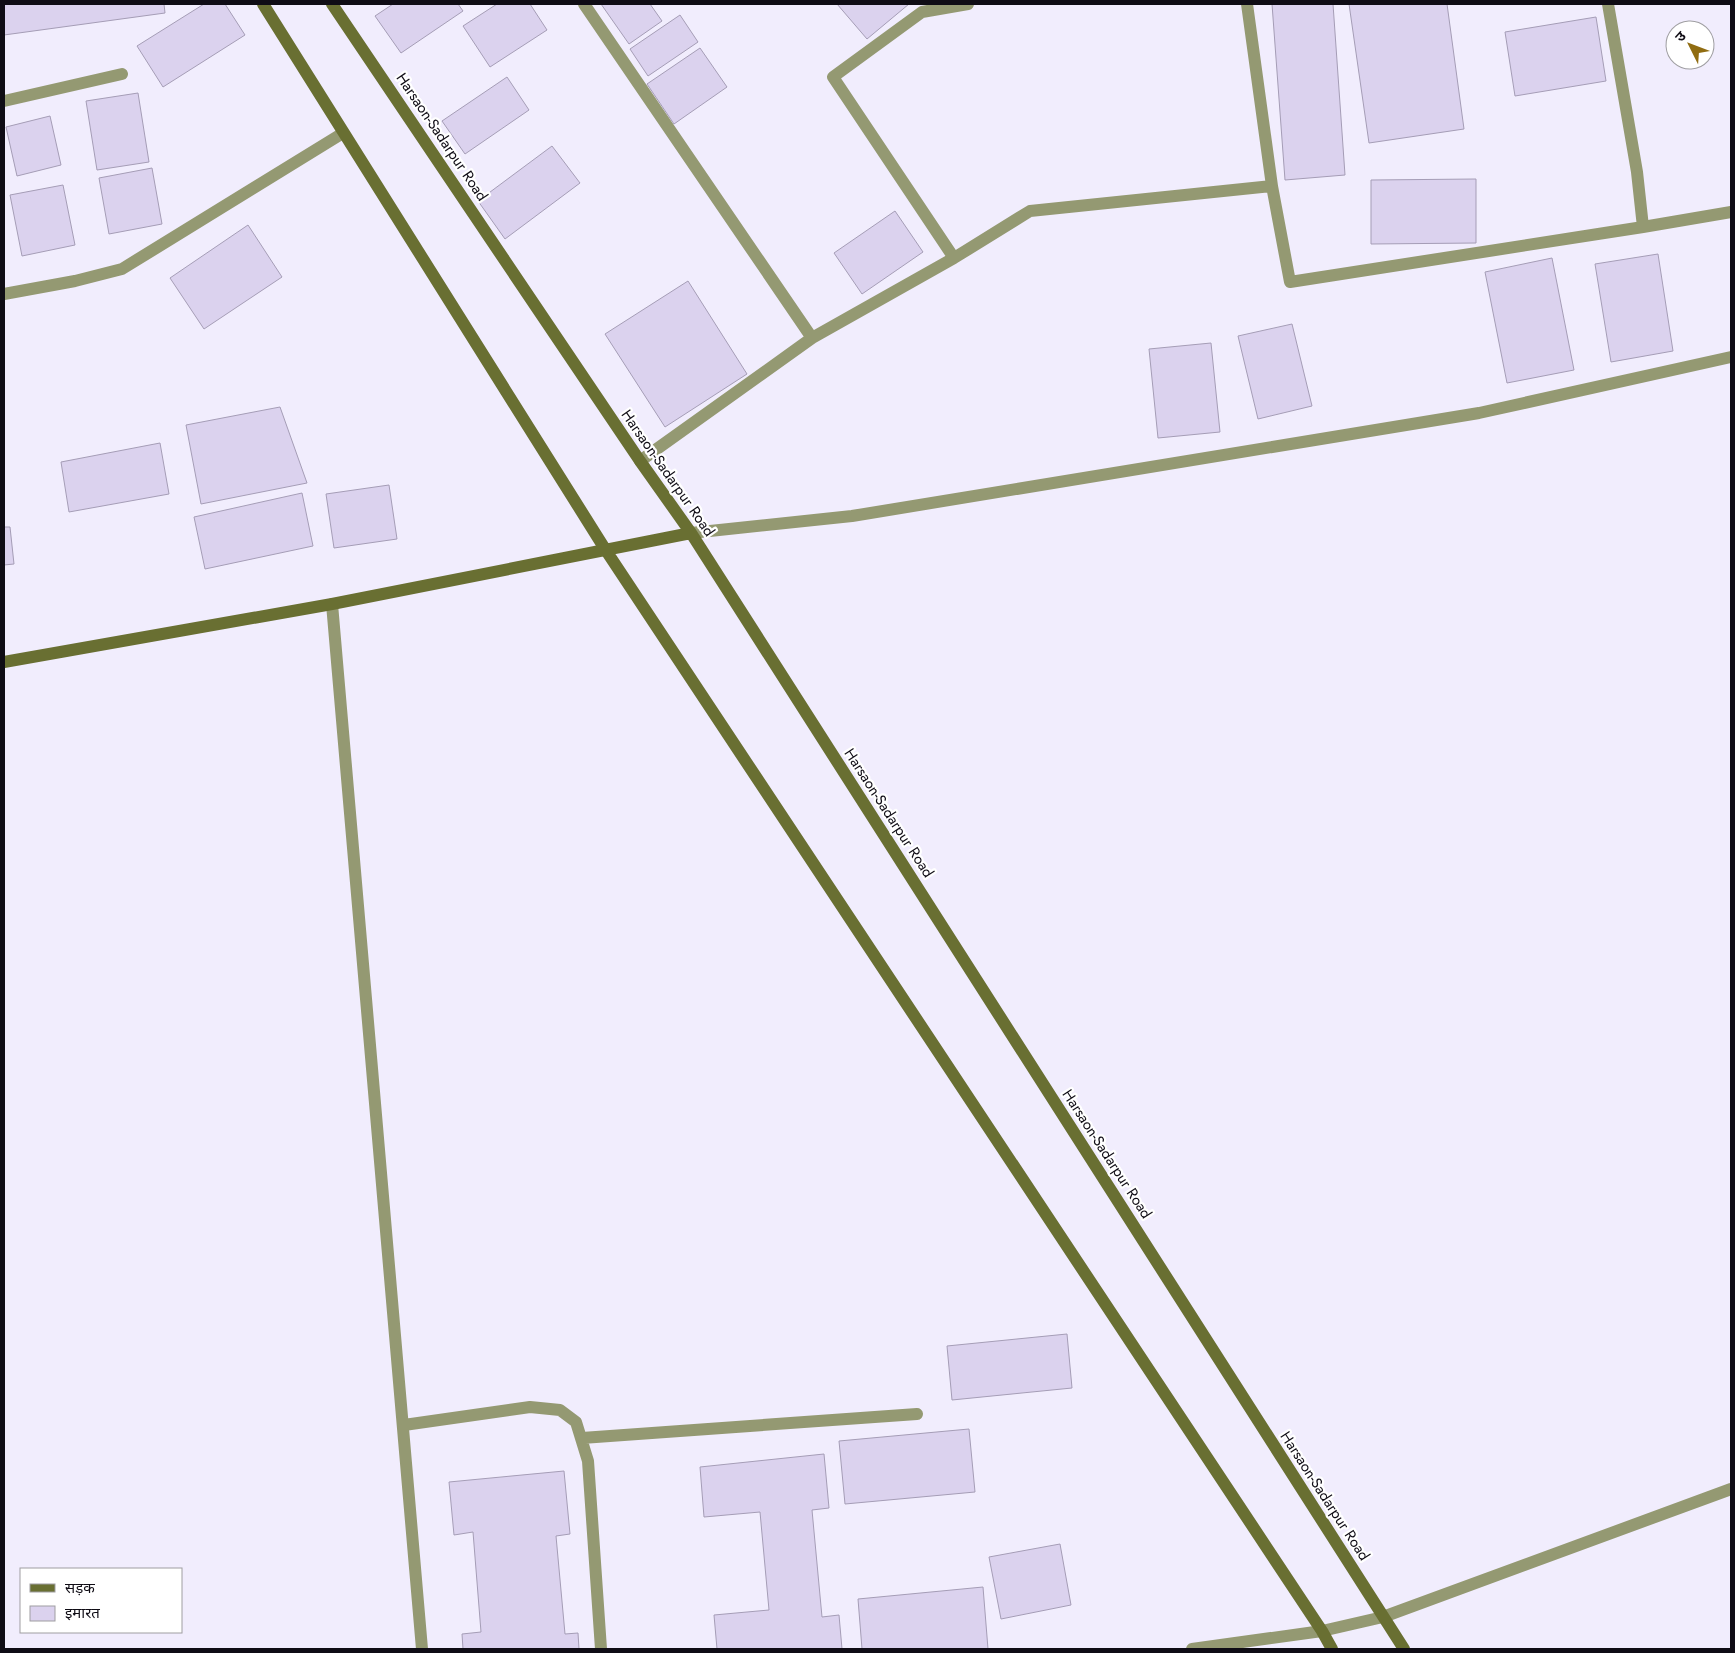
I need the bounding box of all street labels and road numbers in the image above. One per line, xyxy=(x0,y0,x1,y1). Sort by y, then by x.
street label: Harsaon-Sadarpur Road xyxy=(391,69,493,205)
street label: Harsaon-Sadarpur Road xyxy=(616,405,720,541)
street label: Harsaon-Sadarpur Road xyxy=(839,744,939,882)
street label: Harsaon-Sadarpur Road xyxy=(1057,1085,1157,1223)
street label: Harsaon-Sadarpur Road xyxy=(1275,1427,1375,1565)

